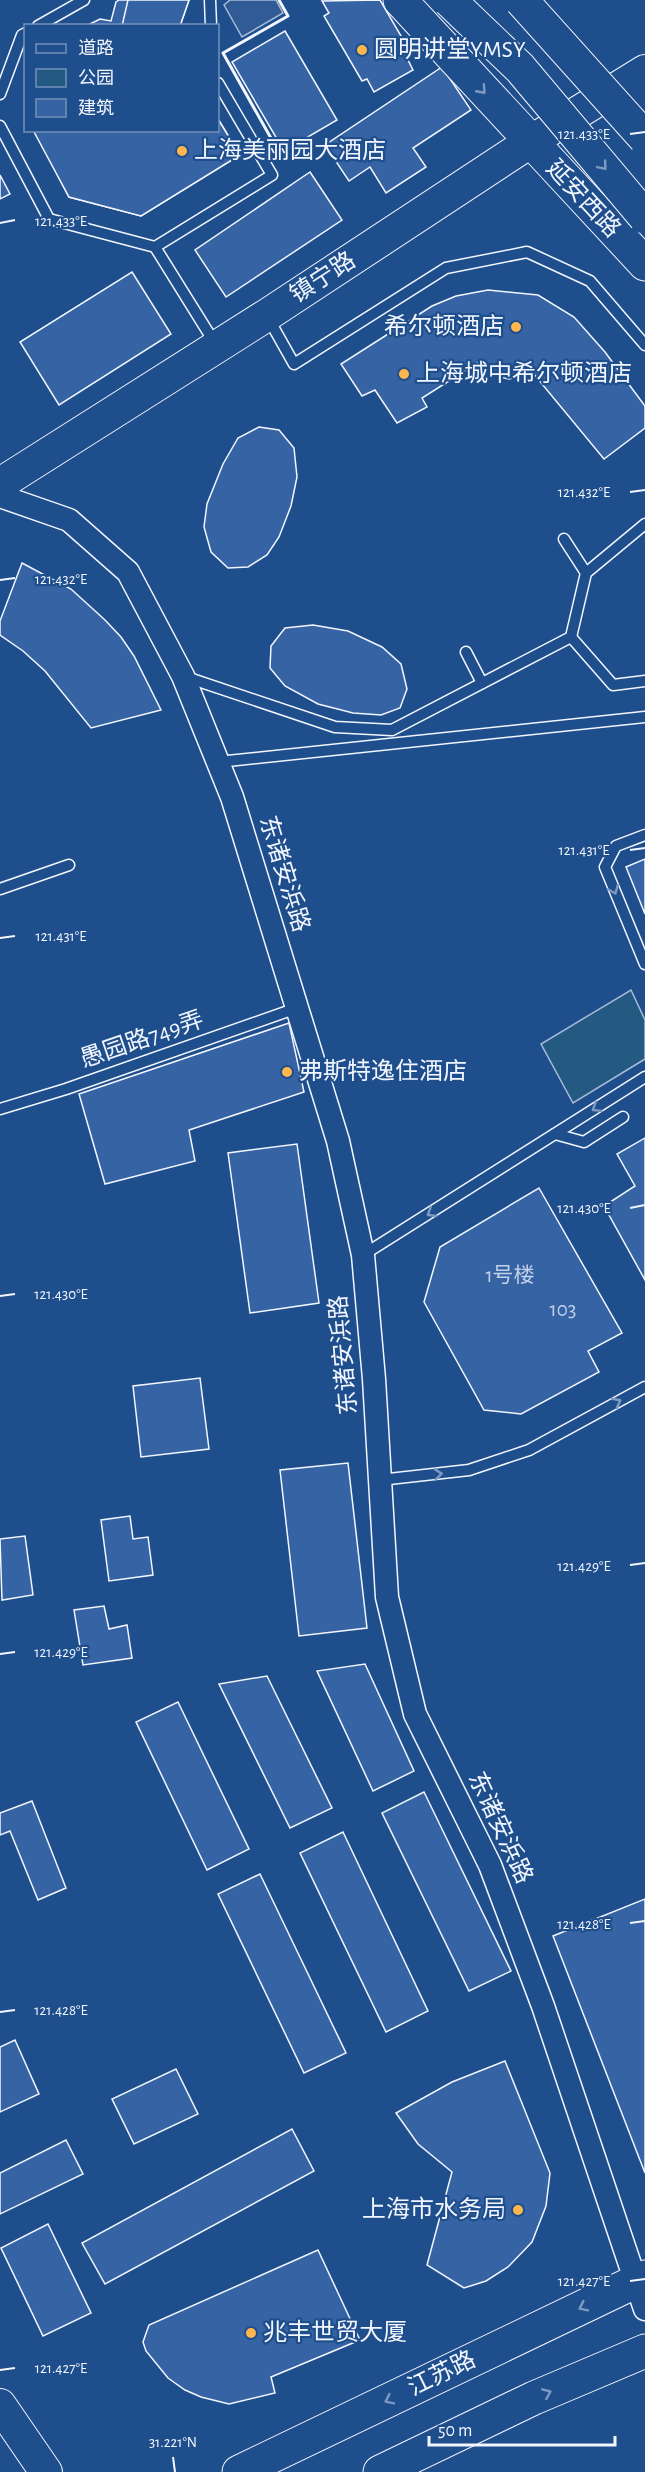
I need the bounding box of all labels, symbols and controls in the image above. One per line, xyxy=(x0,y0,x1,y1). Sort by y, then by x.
legend xyxy=(24,24,219,132)
place label: 圆明讲堂YMSY xyxy=(374,36,526,62)
text: 道路 xyxy=(78,38,114,58)
marker: 圆明讲堂YMSY xyxy=(355,43,369,57)
text: 公园 xyxy=(78,69,114,88)
one-way arrow xyxy=(475,83,486,93)
text: 建筑 xyxy=(78,98,114,118)
text: 121.433°E xyxy=(558,127,610,142)
place label: 上海美丽园大酒店 xyxy=(194,137,386,163)
marker: 上海美丽园大酒店 xyxy=(175,144,189,158)
street label: 延安西路 xyxy=(541,154,626,242)
one-way arrow xyxy=(595,159,606,170)
text: 121.433°E xyxy=(35,214,87,229)
street label: 镇宁路 xyxy=(285,247,360,308)
place label: 希尔顿酒店 xyxy=(384,313,504,339)
marker: 希尔顿酒店 xyxy=(509,320,523,334)
place label: 上海城中希尔顿酒店 xyxy=(416,360,632,386)
marker: 上海城中希尔顿酒店 xyxy=(397,367,411,381)
text: 121.432°E xyxy=(558,485,610,500)
text: 121.432°E xyxy=(35,572,87,587)
street label: 东诸安浜路 xyxy=(255,813,315,935)
text: 121.431°E xyxy=(559,843,609,858)
one-way arrow xyxy=(607,883,619,894)
text: 121.431°E xyxy=(36,929,86,944)
street label: 愚园路749弄 xyxy=(77,1006,207,1072)
place label: 弗斯特逸住酒店 xyxy=(299,1058,467,1084)
marker: 弗斯特逸住酒店 xyxy=(280,1065,294,1079)
one-way arrow xyxy=(591,1101,602,1112)
text: 121.430°E xyxy=(557,1201,611,1216)
one-way arrow xyxy=(427,1205,437,1217)
house number: 1号楼 xyxy=(485,1264,535,1286)
text: 121.430°E xyxy=(34,1287,88,1302)
street label: 东诸安浜路 xyxy=(325,1294,361,1416)
house number: 103 xyxy=(550,1299,576,1320)
one-way arrow xyxy=(611,1398,621,1409)
one-way arrow xyxy=(433,1468,442,1481)
text: 121.429°E xyxy=(557,1559,611,1574)
text: 121.429°E xyxy=(34,1645,88,1660)
street label: 东诸安浜路 xyxy=(464,1768,538,1887)
text: 121.428°E xyxy=(557,1917,611,1932)
text: 121.428°E xyxy=(34,2003,88,2018)
place label: 上海市水务局 xyxy=(362,2196,506,2222)
marker: 上海市水务局 xyxy=(511,2203,525,2217)
text: 121.427°E xyxy=(558,2274,610,2289)
one-way arrow xyxy=(579,2299,590,2311)
place label: 兆丰世贸大厦 xyxy=(263,2319,407,2345)
marker: 兆丰世贸大厦 xyxy=(244,2326,258,2340)
street label: 江苏路 xyxy=(404,2346,480,2401)
text: 121.427°E xyxy=(35,2361,87,2376)
one-way arrow xyxy=(540,2388,551,2400)
one-way arrow xyxy=(384,2393,395,2404)
scale bar xyxy=(429,2409,615,2447)
text: 50 m xyxy=(438,2422,472,2440)
text: 31.221°N xyxy=(149,2435,197,2450)

